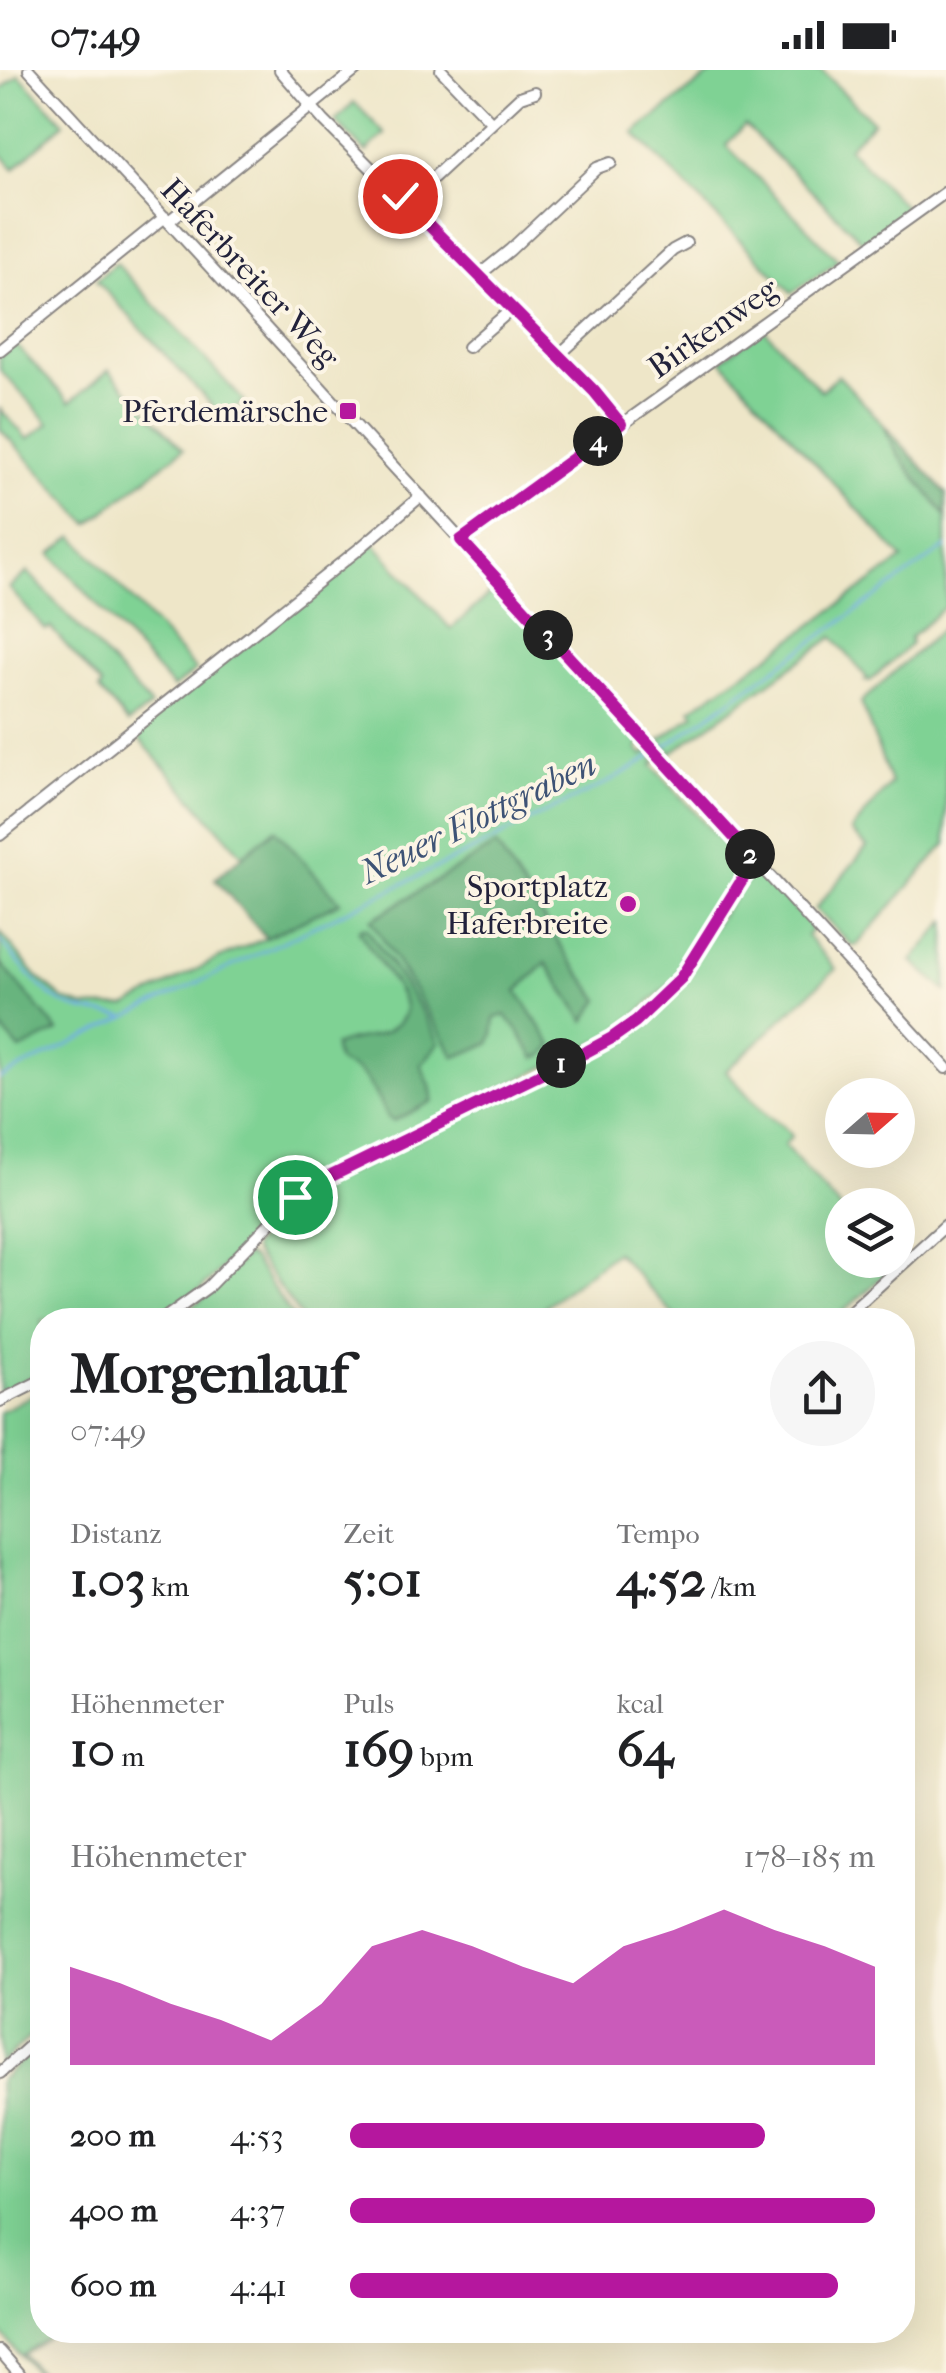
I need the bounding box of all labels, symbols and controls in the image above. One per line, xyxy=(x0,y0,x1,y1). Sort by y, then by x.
text: 07:49 xyxy=(50,13,141,58)
pin xyxy=(358,154,443,239)
icon: check xyxy=(373,169,428,224)
street label: Haferbreiter Weg xyxy=(153,171,348,376)
street label: Birkenweg xyxy=(641,269,786,386)
place label: Pferdemärsche xyxy=(122,393,328,430)
marker: Pferdemärsche xyxy=(337,400,359,422)
pin: 4 xyxy=(573,416,623,466)
text: 4 xyxy=(590,424,606,457)
pin: 3 xyxy=(523,610,573,660)
text: 3 xyxy=(542,618,554,651)
water label: Neuer Flottgraben xyxy=(351,743,603,894)
pin: 2 xyxy=(725,829,775,879)
text: 2 xyxy=(743,837,757,870)
place label: Sportplatz Haferbreite xyxy=(446,868,608,942)
marker: Sportplatz Haferbreite xyxy=(617,893,639,915)
pin: 1 xyxy=(536,1038,586,1088)
text: 1 xyxy=(556,1046,566,1079)
north arrow xyxy=(825,1078,915,1168)
map controls xyxy=(825,1078,915,1278)
pin xyxy=(253,1155,338,1240)
icon: arrive xyxy=(268,1170,323,1225)
button: layers xyxy=(825,1188,915,1278)
button: share xyxy=(770,1341,875,1446)
text: Morgenlauf xyxy=(70,1342,349,1406)
text: 07:49 xyxy=(70,1412,147,1449)
text: Distanz xyxy=(70,1517,162,1550)
text: Zeit xyxy=(343,1517,394,1550)
text: Tempo xyxy=(617,1517,700,1550)
text: 1.03 xyxy=(70,1550,146,1609)
text: 5:01 xyxy=(343,1550,422,1609)
text: 4:52 xyxy=(617,1550,706,1609)
text: km xyxy=(146,1570,189,1603)
text: /km xyxy=(706,1570,756,1603)
text: Höhenmeter xyxy=(70,1687,224,1720)
text: Puls xyxy=(343,1687,394,1720)
text: kcal xyxy=(617,1687,664,1720)
text: 10 xyxy=(70,1720,115,1779)
text: 169 xyxy=(343,1720,414,1779)
text: 64 xyxy=(617,1720,673,1779)
text: m xyxy=(115,1740,144,1773)
text: bpm xyxy=(414,1740,473,1773)
text: Höhenmeter xyxy=(70,1838,246,1875)
text: 178–185 m xyxy=(743,1838,875,1875)
text: 200 m xyxy=(70,2117,155,2154)
text: 4:53 xyxy=(230,2117,284,2154)
text: 400 m xyxy=(70,2192,158,2229)
text: 4:37 xyxy=(230,2192,285,2229)
text: 600 m xyxy=(70,2267,156,2304)
text: 4:41 xyxy=(230,2267,287,2304)

